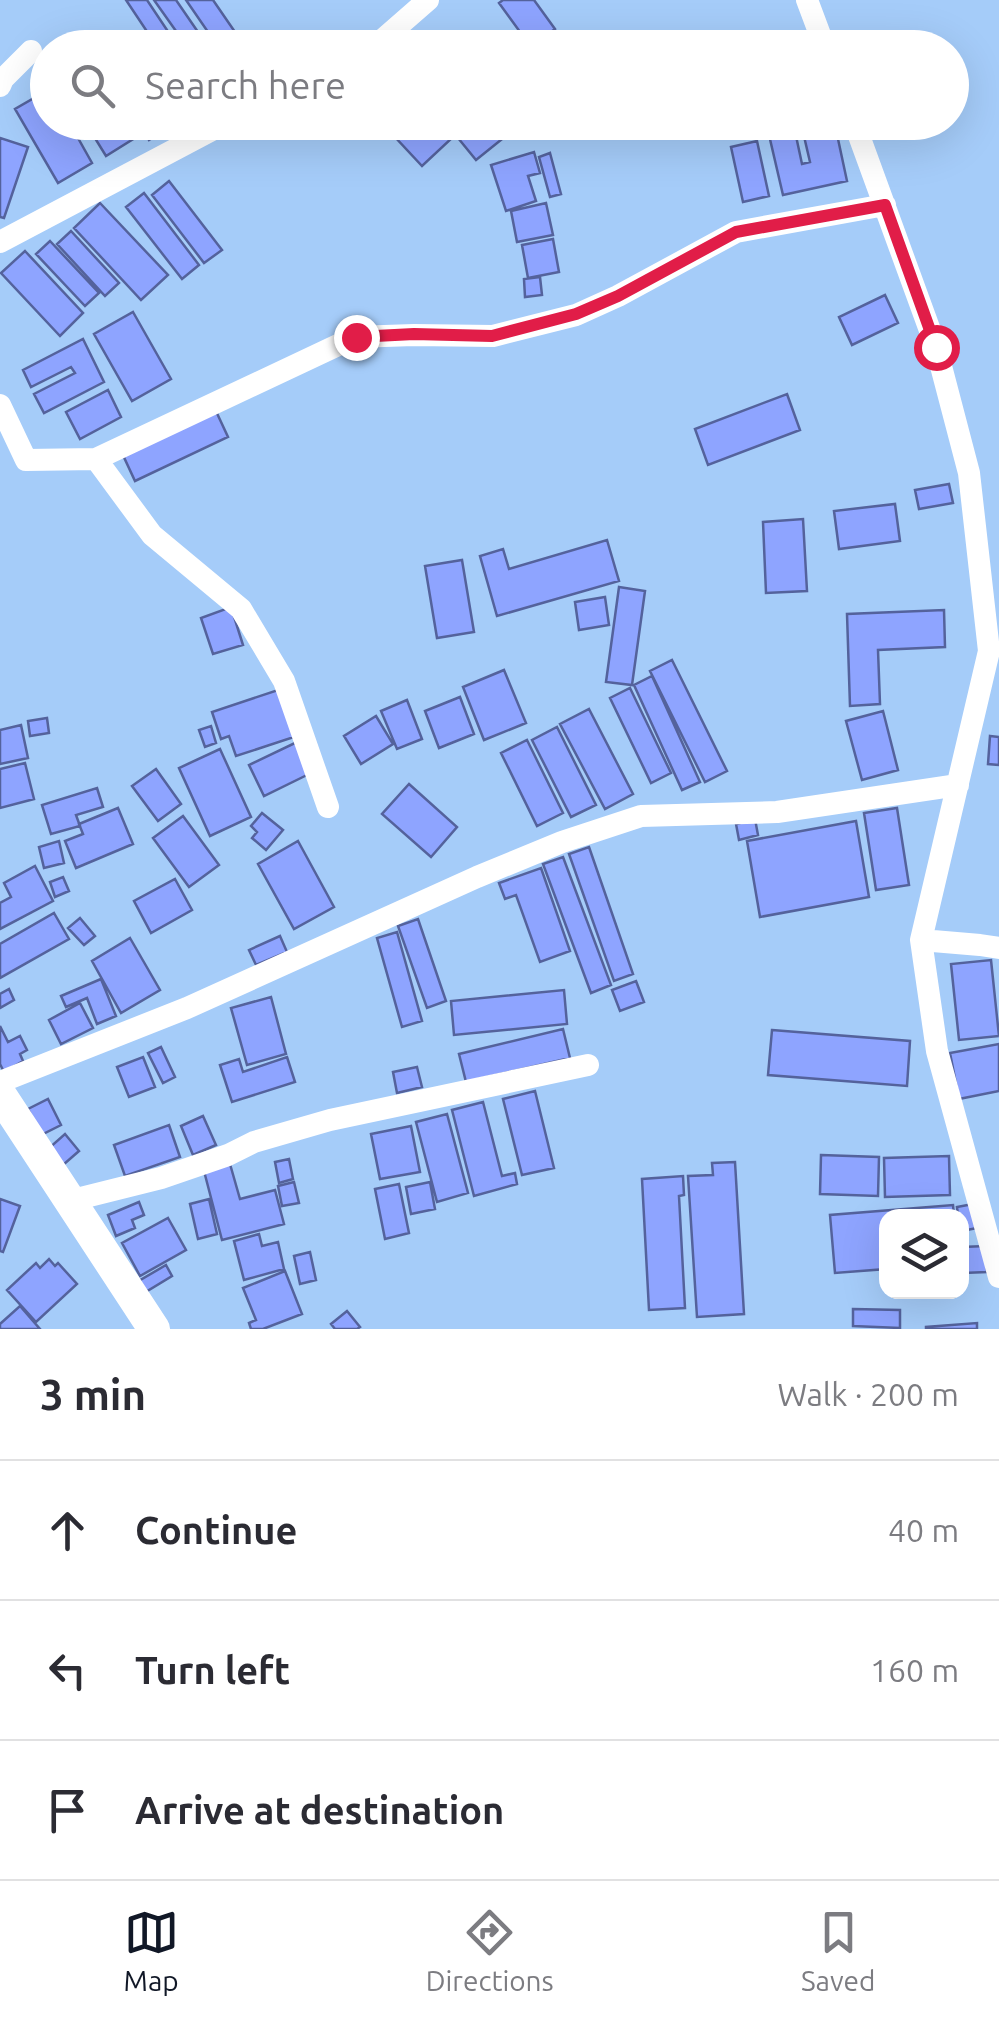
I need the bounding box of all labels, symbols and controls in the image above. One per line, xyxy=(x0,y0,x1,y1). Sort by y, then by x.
search box xyxy=(30,30,969,140)
icon: search xyxy=(65,58,120,113)
text: Search here xyxy=(145,64,346,106)
route end xyxy=(334,315,380,361)
route start xyxy=(914,325,960,371)
map controls xyxy=(879,1209,969,1299)
button: layers xyxy=(879,1209,969,1299)
text: 3 min xyxy=(40,1371,146,1418)
text: Walk · 200 m xyxy=(777,1376,959,1412)
icon: ahead xyxy=(40,1503,95,1558)
text: Continue xyxy=(135,1509,297,1551)
text: 40 m xyxy=(888,1512,959,1548)
icon: left xyxy=(40,1643,95,1698)
text: Turn left xyxy=(135,1649,290,1691)
text: 160 m xyxy=(870,1652,959,1688)
icon: arrive xyxy=(40,1783,95,1838)
text: Arrive at destination xyxy=(135,1789,504,1831)
tab: Map xyxy=(124,1905,179,1996)
tab: Directions xyxy=(426,1905,554,1996)
tab: Saved xyxy=(801,1905,875,1996)

